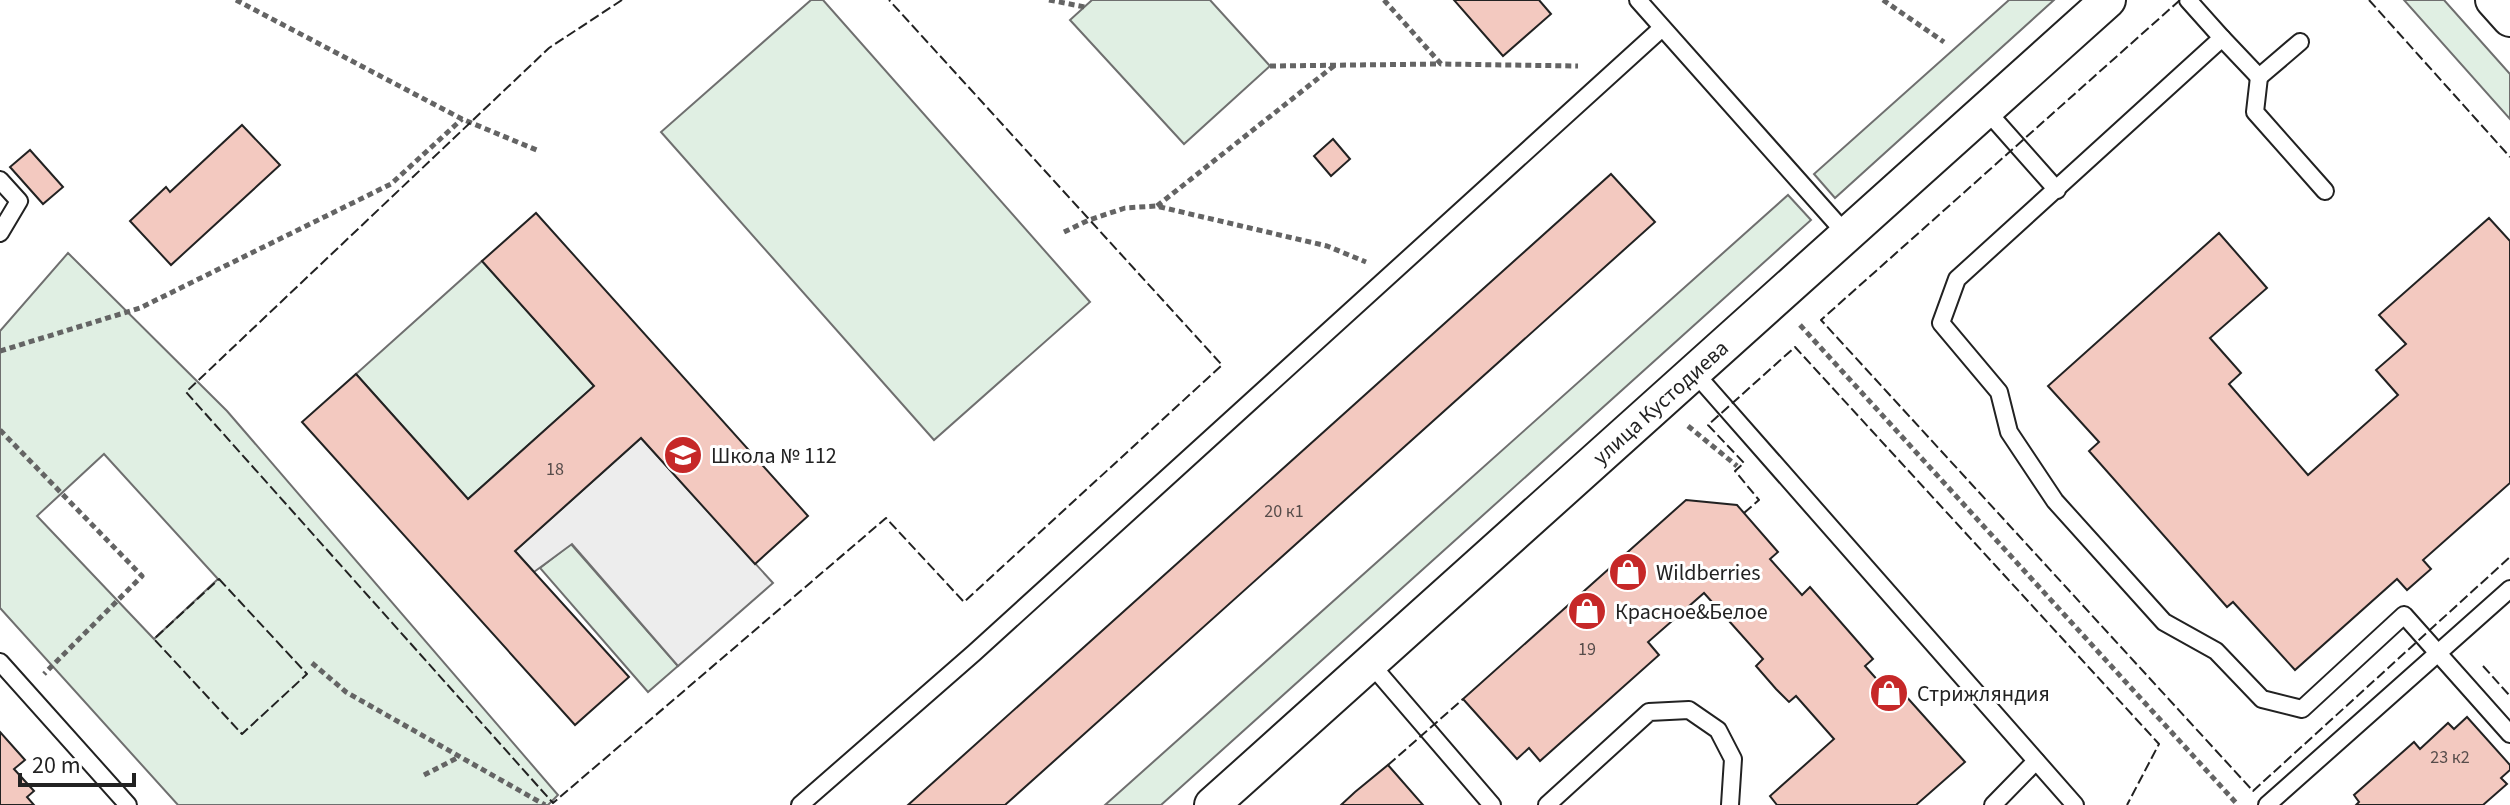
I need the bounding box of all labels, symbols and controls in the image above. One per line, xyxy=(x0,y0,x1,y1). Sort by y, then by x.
street label: улица Кустодиева xyxy=(1585,333,1736,473)
school or university icon: Школа № 112 xyxy=(662,434,704,476)
place label: Школа № 112 xyxy=(711,440,837,472)
house number: 18 xyxy=(546,457,564,482)
house number: 20 к1 xyxy=(1264,499,1304,524)
shop icon: Wildberries xyxy=(1607,551,1649,593)
place label: Wildberries xyxy=(1656,557,1760,589)
shop icon: Красное&Белое xyxy=(1566,590,1608,632)
place label: Красное&Белое xyxy=(1615,596,1768,628)
house number: 19 xyxy=(1578,637,1596,662)
shop icon: Стрижляндия xyxy=(1868,672,1910,714)
place label: Стрижляндия xyxy=(1917,678,2050,710)
scale bar xyxy=(20,737,134,787)
house number: 23 к2 xyxy=(2430,745,2470,770)
text: 20 m xyxy=(32,748,81,783)

